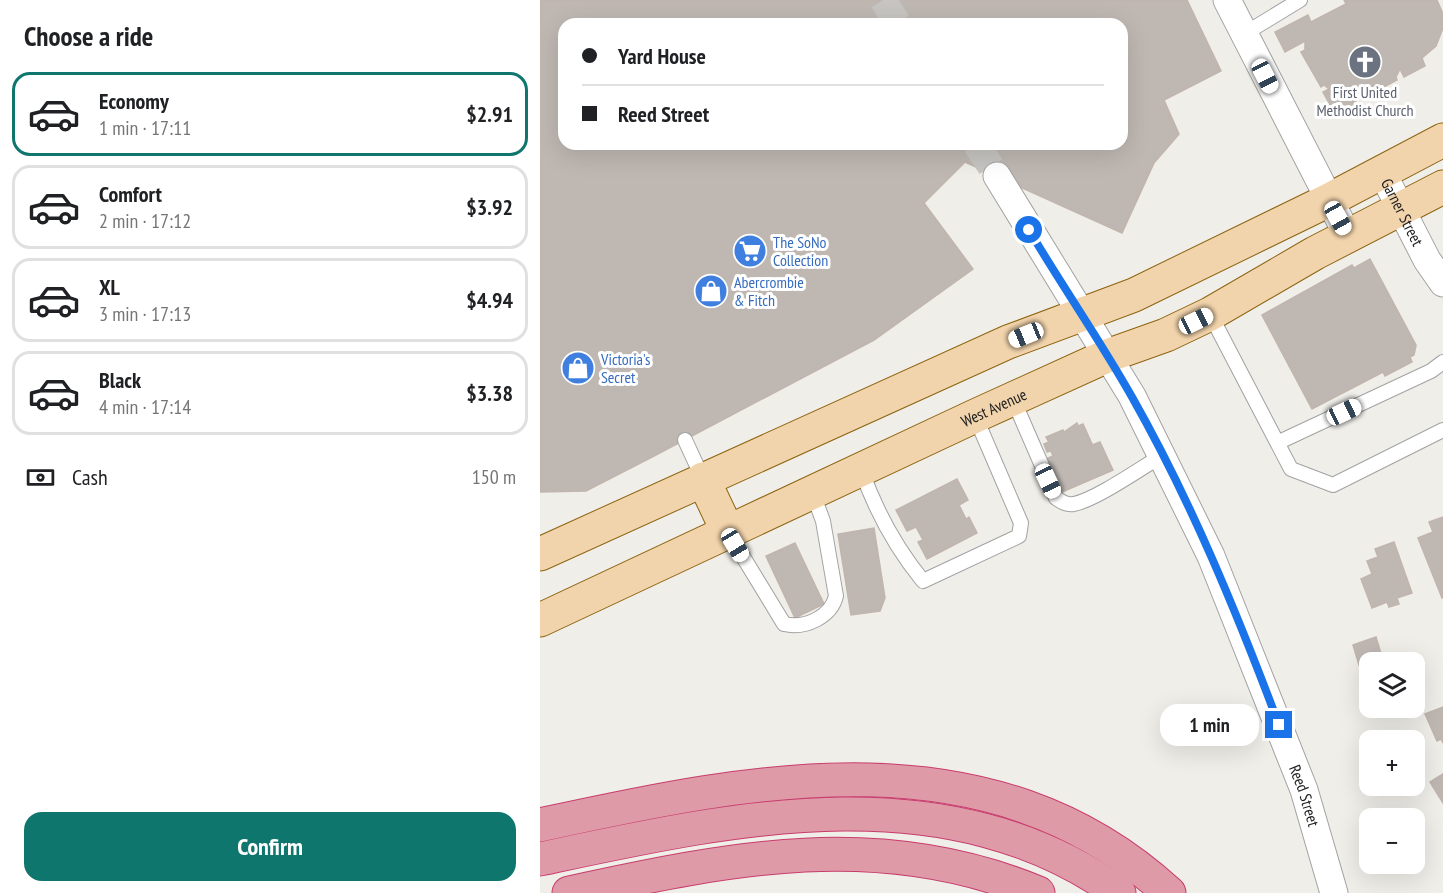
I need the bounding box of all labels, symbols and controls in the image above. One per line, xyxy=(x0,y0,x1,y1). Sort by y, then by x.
text: Choose a ride xyxy=(24,19,153,53)
text: Yard House xyxy=(618,42,706,70)
church icon: First United Methodist Church xyxy=(1347,44,1383,80)
car xyxy=(1249,56,1281,96)
place label: First United Methodist Church xyxy=(1316,82,1414,120)
icon: car xyxy=(27,87,81,141)
text: Economy xyxy=(99,87,169,115)
text: $2.91 xyxy=(466,100,513,128)
text: Reed Street xyxy=(618,100,709,128)
text: 1 min · 17:11 xyxy=(99,115,191,141)
street label: Garner Street xyxy=(1377,175,1428,250)
icon: car xyxy=(27,180,81,234)
text: Comfort xyxy=(99,180,162,208)
text: $3.92 xyxy=(466,193,513,221)
car xyxy=(1321,198,1355,238)
text: 2 min · 17:12 xyxy=(99,208,191,234)
route start xyxy=(1015,216,1042,243)
place label: The SoNo Collection xyxy=(773,232,828,270)
supermarket icon: The SoNo Collection xyxy=(732,233,768,269)
place label: Abercrombie & Fitch xyxy=(734,272,804,310)
icon: car xyxy=(27,273,81,327)
text: XL xyxy=(99,273,120,301)
shop icon: Abercrombie & Fitch xyxy=(693,273,729,309)
text: $4.94 xyxy=(466,286,513,314)
text: 3 min · 17:13 xyxy=(99,301,191,327)
car xyxy=(1176,305,1216,337)
car xyxy=(1006,320,1046,350)
place label: Victoria's Secret xyxy=(600,349,650,387)
shop icon: Victoria's Secret xyxy=(560,350,596,386)
icon: car xyxy=(27,366,81,420)
text: Black xyxy=(99,366,141,394)
text: $3.38 xyxy=(466,379,513,407)
street label: West Avenue xyxy=(958,384,1030,431)
text: 4 min · 17:14 xyxy=(99,394,191,420)
car xyxy=(1324,396,1364,428)
icon: cash xyxy=(24,461,57,494)
car xyxy=(1032,461,1064,501)
text: Cash xyxy=(72,463,108,491)
text: 150 m xyxy=(472,464,516,490)
car xyxy=(718,525,752,565)
map controls xyxy=(1359,652,1425,874)
button: layers xyxy=(1359,652,1425,718)
callout: 1 min xyxy=(1159,704,1258,746)
route end xyxy=(1265,711,1292,738)
text: 1 min xyxy=(1189,712,1230,738)
button: + xyxy=(1359,730,1425,796)
street label: Reed Street xyxy=(1285,762,1324,829)
button: − xyxy=(1359,808,1425,874)
button: Confirm xyxy=(24,812,516,881)

